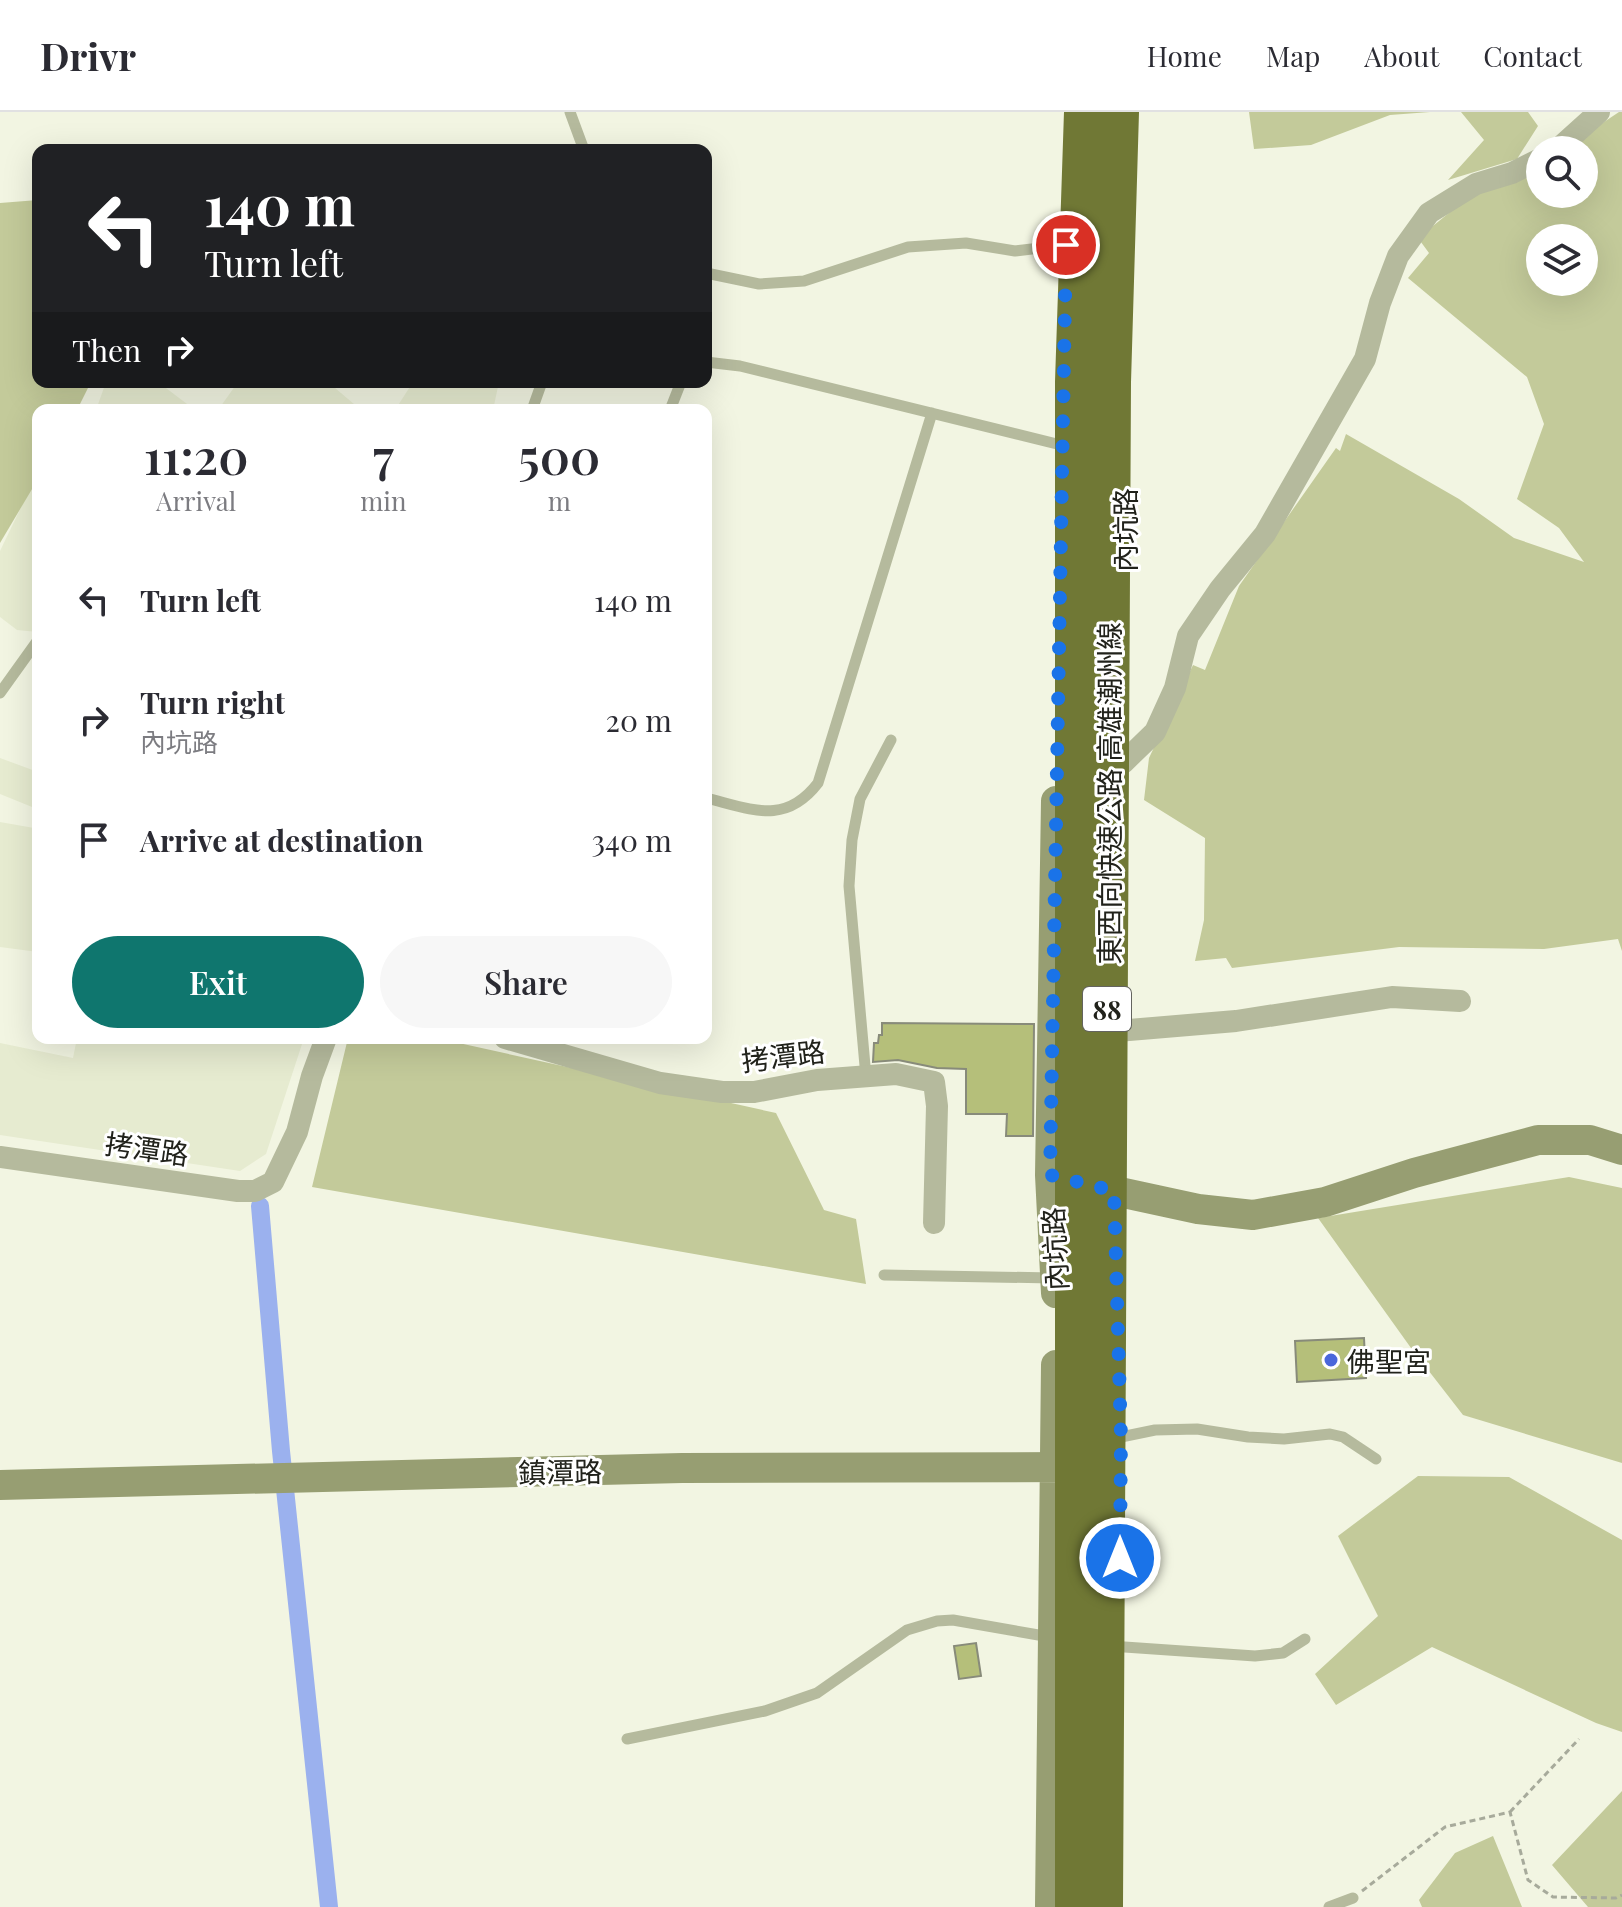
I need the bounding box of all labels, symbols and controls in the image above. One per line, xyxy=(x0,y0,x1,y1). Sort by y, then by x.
text: Drivr xyxy=(40,30,136,81)
text: Home xyxy=(1147,37,1222,74)
text: Map xyxy=(1266,37,1320,74)
text: About xyxy=(1364,37,1439,74)
text: Contact xyxy=(1483,37,1582,74)
map controls xyxy=(1526,136,1598,296)
button: search xyxy=(1526,136,1598,208)
text: 140 m xyxy=(204,166,355,241)
icon: left xyxy=(72,176,176,280)
pin xyxy=(1032,211,1100,279)
icon: arrive xyxy=(1044,223,1088,267)
button: layers xyxy=(1526,224,1598,296)
text: Turn left xyxy=(204,238,343,286)
icon: right xyxy=(157,328,201,372)
text: Then xyxy=(72,330,141,370)
text: 11:20 xyxy=(144,423,248,487)
text: 7 xyxy=(373,423,394,487)
text: 500 xyxy=(518,423,600,487)
text: Arrival xyxy=(156,483,236,518)
text: min xyxy=(360,483,406,518)
text: m xyxy=(548,483,571,518)
street label: 內坑路 xyxy=(1106,488,1143,572)
icon: left xyxy=(72,578,116,622)
text: Turn left xyxy=(140,580,261,620)
text: 140 m xyxy=(594,580,672,620)
street label: 東西向快速公路 高雄潮州線 xyxy=(1090,622,1127,964)
text: Turn right xyxy=(140,682,285,722)
icon: right xyxy=(72,698,116,742)
text: 20 m xyxy=(606,700,672,740)
text: 內坑路 xyxy=(140,724,218,759)
icon: arrive xyxy=(72,818,116,862)
text: Arrive at destination xyxy=(140,820,423,860)
text: 340 m xyxy=(592,820,672,860)
button: Exit xyxy=(72,936,364,1028)
button: Share xyxy=(380,936,672,1028)
road number: 88 xyxy=(1083,987,1131,1031)
street label: 拷潭路 xyxy=(739,1032,827,1078)
street label: 拷潭路 xyxy=(103,1124,191,1172)
street label: 內坑路 xyxy=(1033,1206,1075,1292)
place label: 佛聖宮 xyxy=(1347,1342,1431,1379)
marker: 佛聖宮 xyxy=(1322,1351,1340,1369)
street label: 鎮潭路 xyxy=(518,1452,602,1490)
position arrow xyxy=(1078,1516,1162,1600)

